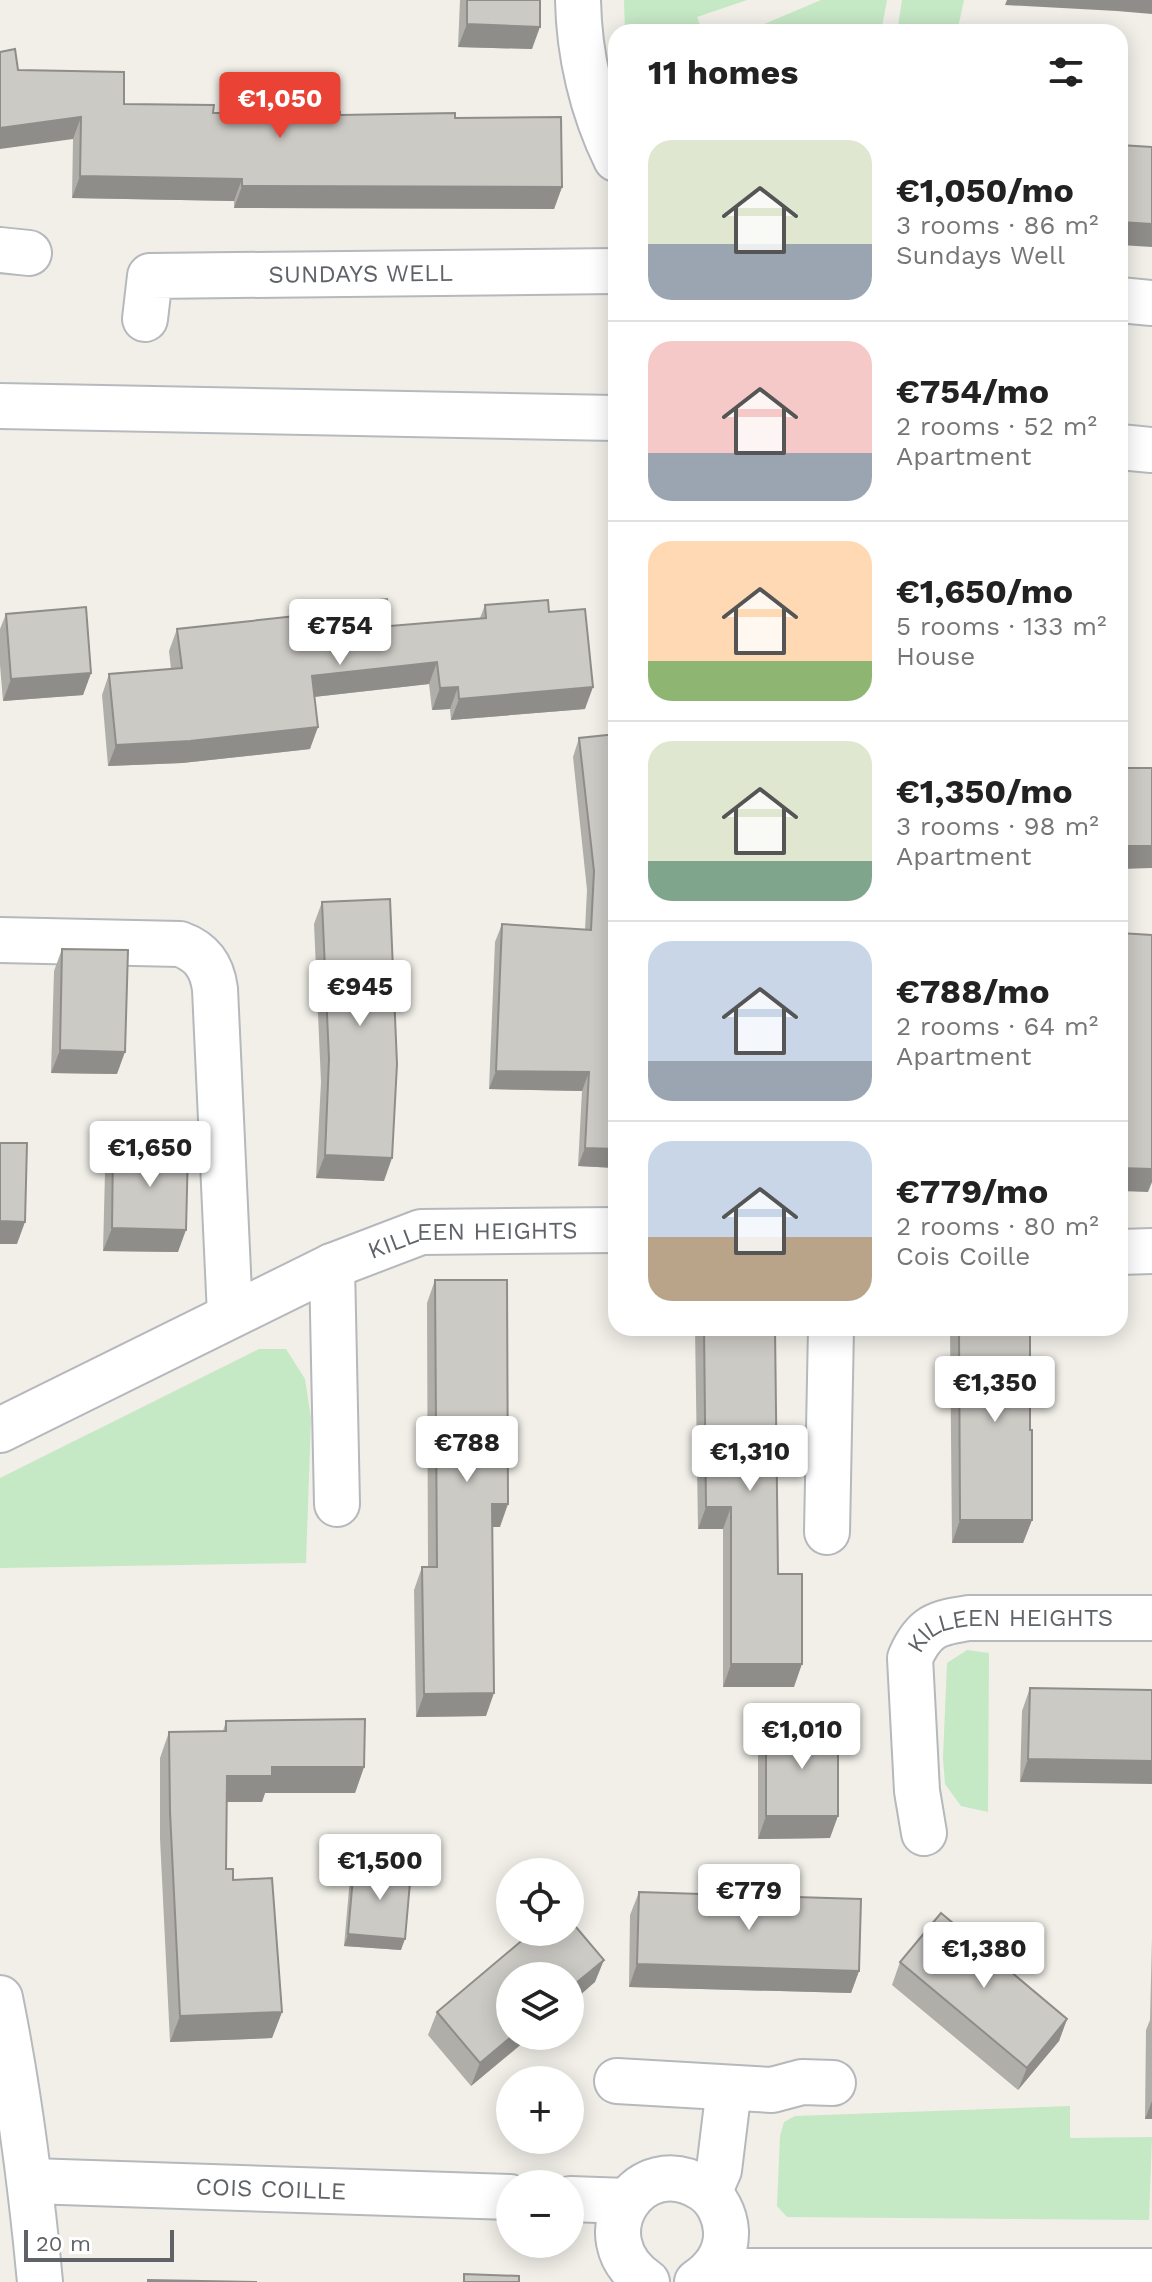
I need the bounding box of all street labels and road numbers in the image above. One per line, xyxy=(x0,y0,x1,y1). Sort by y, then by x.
street label: SUNDAYS WELL xyxy=(268,259,453,289)
street label: KILLEEN HEIGHTS xyxy=(364,1216,578,1265)
street label: KILLEEN HEIGHTS xyxy=(901,1604,1113,1658)
street label: COIS COILLE xyxy=(195,2173,347,2206)

